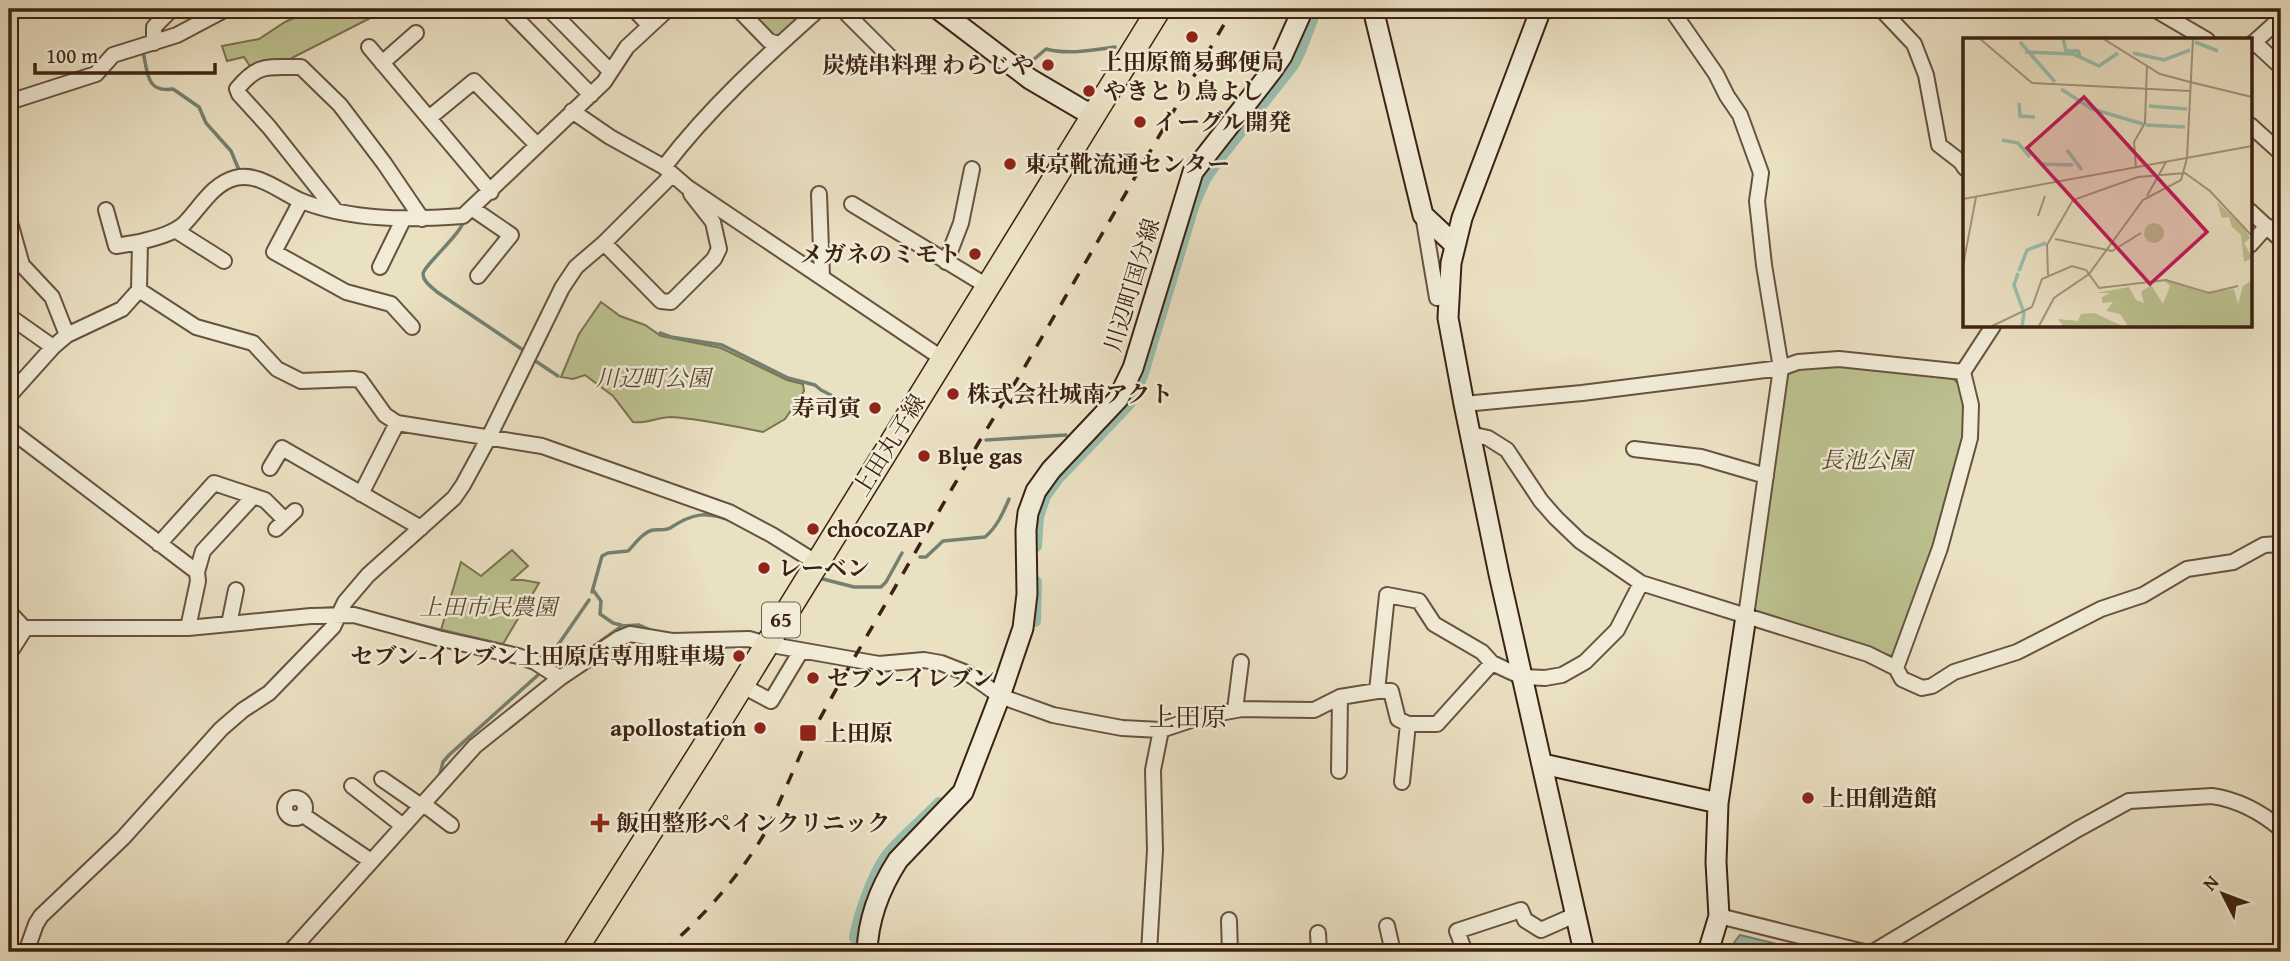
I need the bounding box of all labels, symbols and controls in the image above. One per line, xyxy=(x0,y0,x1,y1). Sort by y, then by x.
marker: 上田原簡易郵便局 xyxy=(1184,29,1200,45)
scale bar xyxy=(35,32,215,76)
inset map xyxy=(1963,38,2252,327)
text: 100 m xyxy=(46,40,98,71)
place label: 上田原簡易郵便局 xyxy=(1100,45,1284,78)
place label: 炭焼串料理 わらじや xyxy=(822,48,1034,81)
marker: 炭焼串料理 わらじや xyxy=(1040,57,1056,73)
place label: やきとり鳥よし xyxy=(1103,74,1264,107)
marker: やきとり鳥よし xyxy=(1081,83,1097,99)
place label: イーグル開発 xyxy=(1154,105,1291,138)
marker: イーグル開発 xyxy=(1132,114,1148,130)
place label: 東京靴流通センター xyxy=(1024,147,1230,180)
marker: 東京靴流通センター xyxy=(1002,156,1018,172)
street label: 川辺町国分線 xyxy=(1096,214,1167,356)
place label: メガネのミモト xyxy=(800,237,961,270)
marker: メガネのミモト xyxy=(967,246,983,262)
park label: 川辺町公園 xyxy=(596,361,715,394)
place label: 株式会社城南アクト xyxy=(967,377,1173,410)
marker: 株式会社城南アクト xyxy=(945,386,961,402)
street label: 上田丸子線 xyxy=(844,387,933,502)
place label: 寿司寅 xyxy=(792,391,861,424)
marker: 寿司寅 xyxy=(867,400,883,416)
place label: Blue gas xyxy=(938,439,1023,472)
park label: 長池公園 xyxy=(1820,443,1916,476)
marker: Blue gas xyxy=(916,448,932,464)
place label: chocoZAP xyxy=(827,512,927,545)
marker: chocoZAP xyxy=(805,521,821,537)
place label: レーベン xyxy=(778,551,870,584)
marker: レーベン xyxy=(756,560,772,576)
park label: 上田市民農園 xyxy=(419,590,561,623)
road number: 65 xyxy=(762,602,800,638)
place label: セブン-イレブン上田原店専用駐車場 xyxy=(351,639,725,672)
marker: セブン-イレブン上田原店専用駐車場 xyxy=(731,648,747,664)
place label: セブン-イレブン xyxy=(827,661,994,694)
marker: セブン-イレブン xyxy=(805,670,821,686)
district label: 上田原 xyxy=(1149,697,1227,736)
place label: apollostation xyxy=(610,711,746,744)
place label: 上田原 xyxy=(824,716,893,749)
marker: apollostation xyxy=(752,720,768,736)
marker: 上田原 xyxy=(798,723,818,743)
place label: 上田創造館 xyxy=(1822,781,1937,814)
marker: 上田創造館 xyxy=(1800,790,1816,806)
place label: 飯田整形ペインクリニック xyxy=(616,806,890,839)
marker: 飯田整形ペインクリニック xyxy=(590,813,610,833)
north arrow xyxy=(2188,860,2258,930)
text: N xyxy=(2196,868,2225,897)

